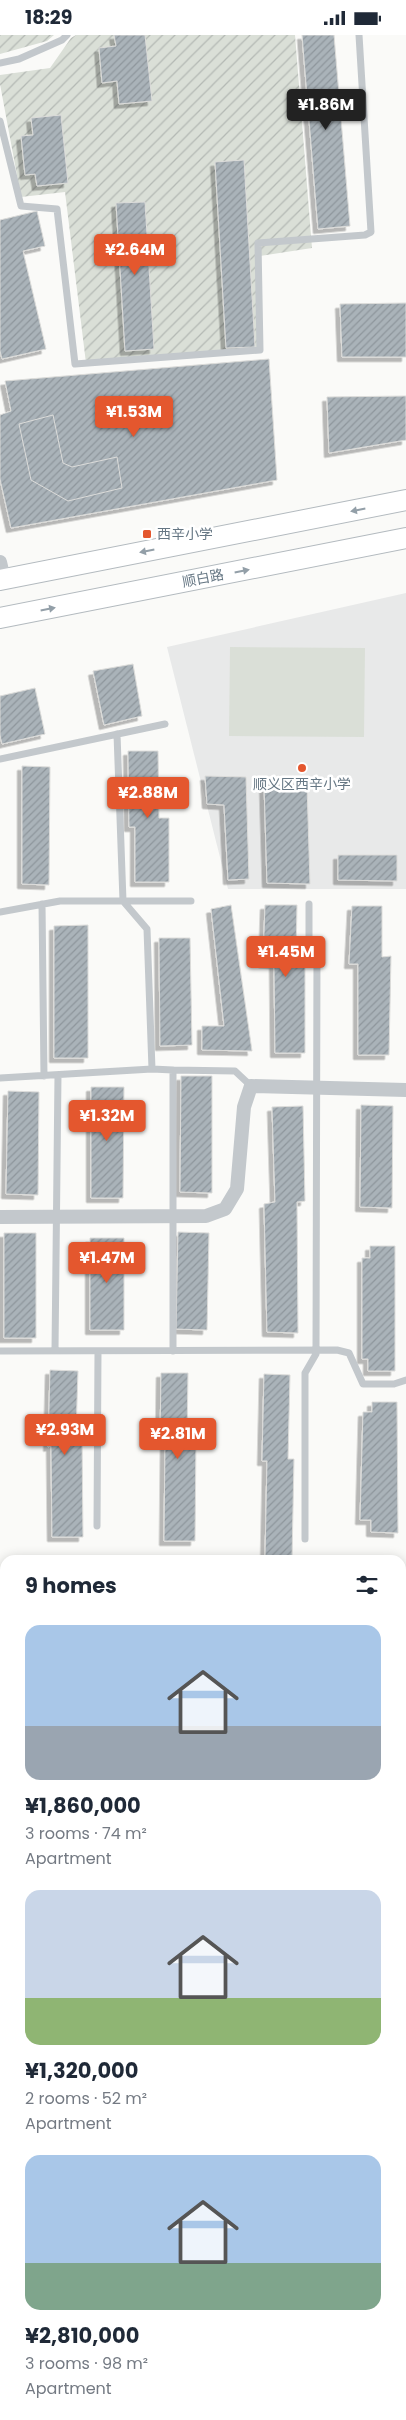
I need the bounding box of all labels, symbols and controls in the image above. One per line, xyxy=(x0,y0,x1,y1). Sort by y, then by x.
text: 18:29 xyxy=(25,4,72,31)
pin: ¥1.86M xyxy=(285,89,367,131)
text: ¥1.86M xyxy=(298,93,354,116)
pin: ¥2.64M xyxy=(94,233,176,276)
text: ¥2.64M xyxy=(105,238,165,261)
pin: ¥1.53M xyxy=(93,395,175,438)
text: ¥1.53M xyxy=(106,400,162,423)
one-way arrow xyxy=(350,506,366,514)
place label: 西辛小学 xyxy=(157,524,213,544)
marker: 西辛小学 xyxy=(141,528,153,540)
one-way arrow xyxy=(140,547,155,555)
street label: 顺白路 xyxy=(180,564,226,592)
one-way arrow xyxy=(234,566,250,574)
one-way arrow xyxy=(40,604,56,612)
marker: 顺义区西辛小学 xyxy=(296,762,308,774)
place label: 顺义区西辛小学 xyxy=(253,774,351,794)
pin: ¥2.88M xyxy=(107,777,189,819)
text: ¥2.88M xyxy=(118,781,178,804)
pin: ¥1.45M xyxy=(245,935,327,978)
text: ¥1.45M xyxy=(257,940,315,963)
pin: ¥1.32M xyxy=(66,1099,148,1142)
text: ¥1.32M xyxy=(80,1104,134,1127)
pin: ¥1.47M xyxy=(66,1241,148,1284)
text: ¥1.47M xyxy=(79,1246,135,1269)
pin: ¥2.93M xyxy=(24,1413,106,1456)
pin: ¥2.81M xyxy=(137,1417,219,1460)
text: ¥2.93M xyxy=(36,1418,94,1441)
text: ¥2.81M xyxy=(150,1422,206,1445)
text: 9 homes xyxy=(25,1571,117,1600)
icon: filters xyxy=(353,1571,381,1599)
icon: home xyxy=(158,1657,248,1747)
text: ¥1,860,000 xyxy=(25,1791,141,1820)
text: 3 rooms · 74 m² xyxy=(25,1822,147,1845)
text: Apartment xyxy=(25,1847,112,1870)
icon: home xyxy=(158,1922,248,2012)
text: ¥1,320,000 xyxy=(25,2056,139,2085)
text: 2 rooms · 52 m² xyxy=(25,2087,147,2110)
text: Apartment xyxy=(25,2112,112,2135)
icon: home xyxy=(158,2187,248,2277)
text: ¥2,810,000 xyxy=(25,2321,139,2350)
text: 3 rooms · 98 m² xyxy=(25,2352,148,2375)
text: Apartment xyxy=(25,2377,112,2400)

